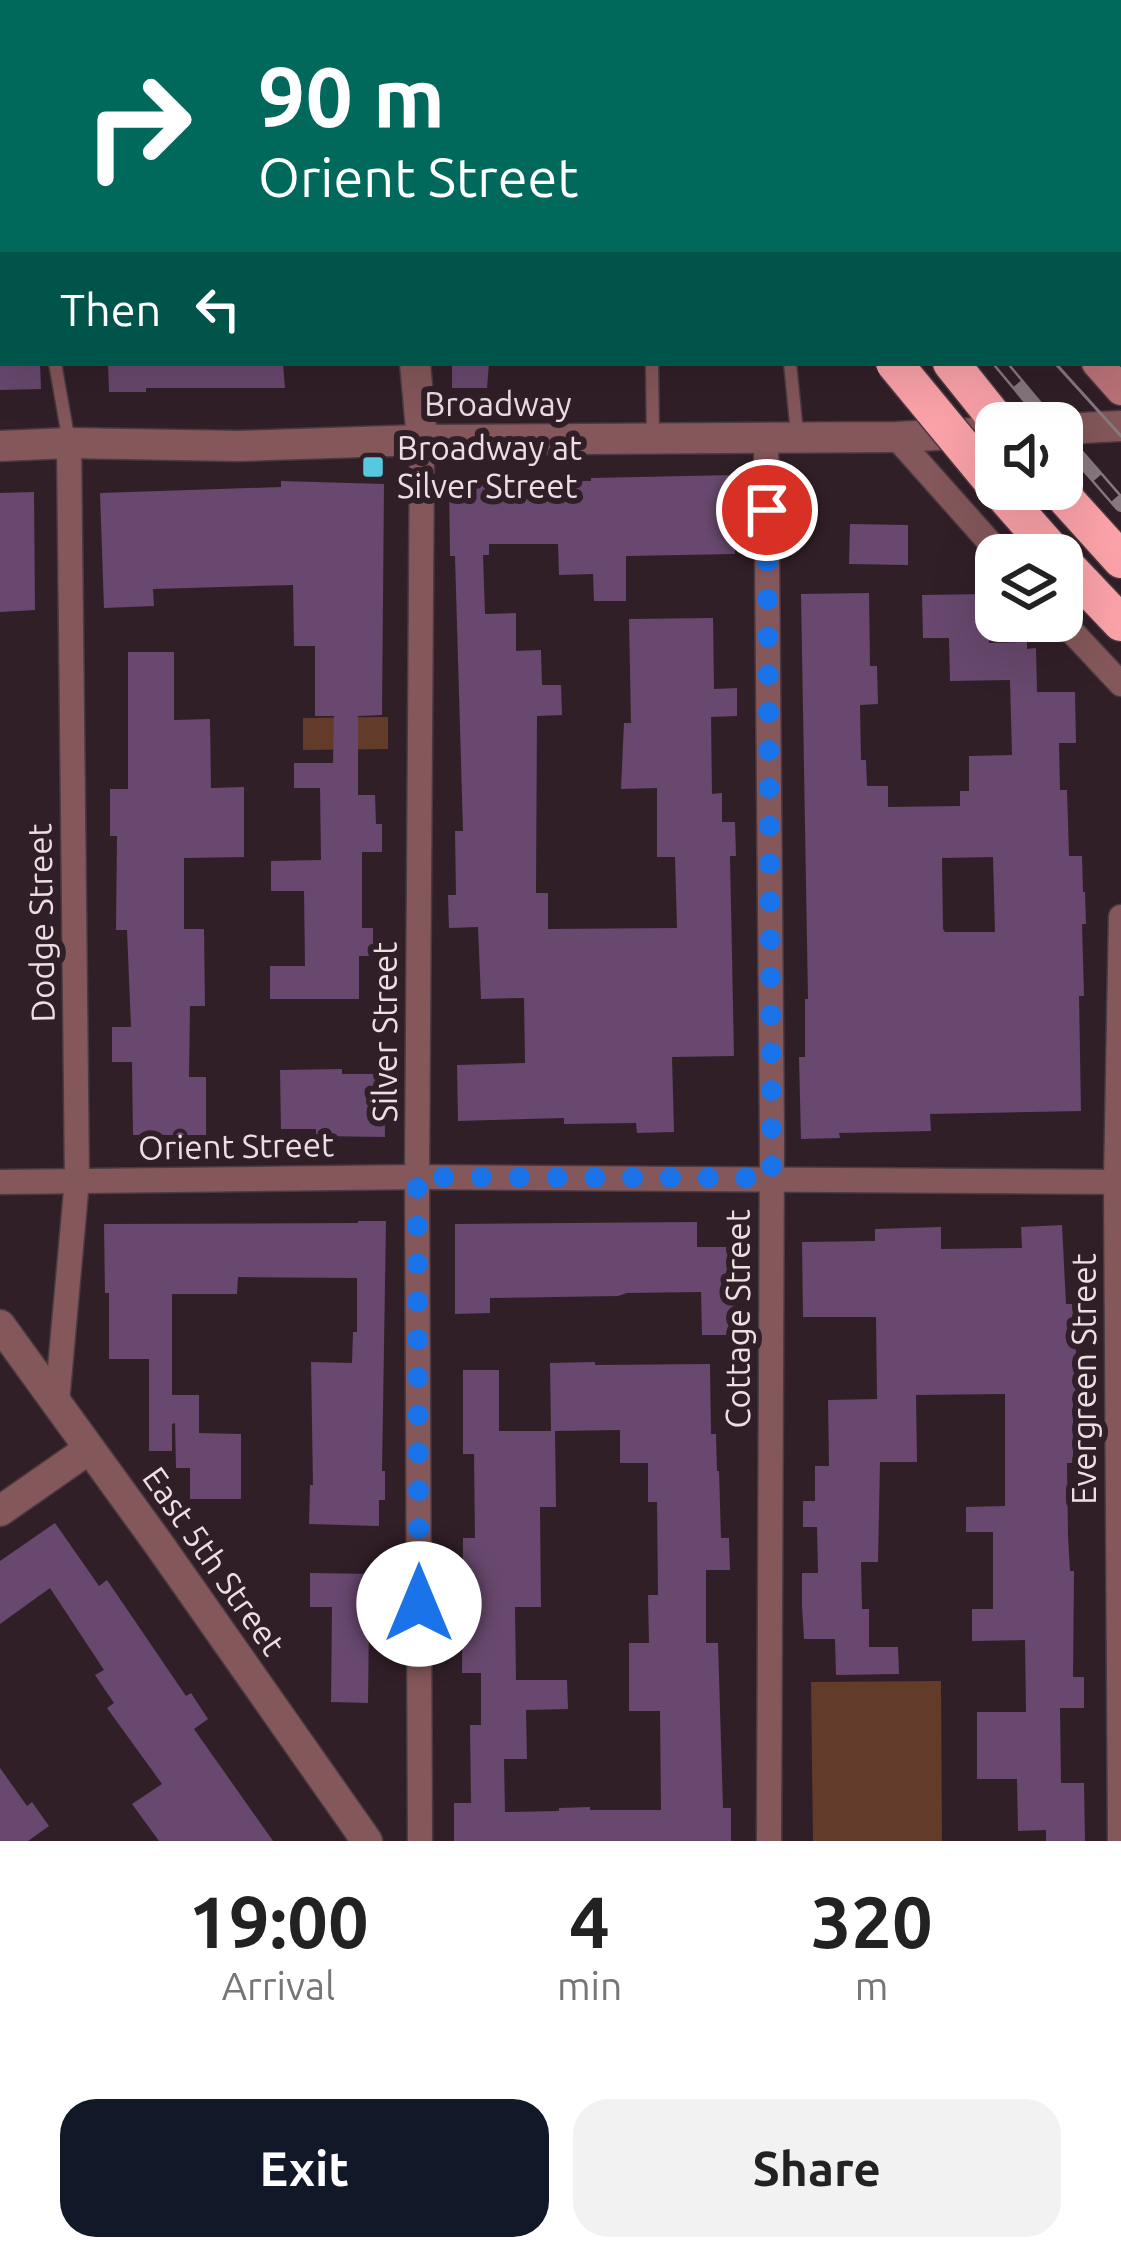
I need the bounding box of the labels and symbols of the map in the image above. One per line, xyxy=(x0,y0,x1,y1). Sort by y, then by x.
street label: Broadway xyxy=(424,385,572,422)
place label: Broadway at Silver Street xyxy=(397,429,582,504)
marker: Broadway at Silver Street xyxy=(360,454,386,480)
pin xyxy=(716,459,818,561)
street label: Dodge Street xyxy=(20,823,61,1023)
street label: Silver Street xyxy=(366,942,403,1122)
street label: Orient Street xyxy=(138,1125,334,1166)
street label: Cottage Street xyxy=(719,1209,756,1429)
street label: Evergreen Street xyxy=(1065,1253,1102,1505)
street label: East 5th Street xyxy=(136,1460,293,1662)
position arrow xyxy=(356,1541,482,1667)

